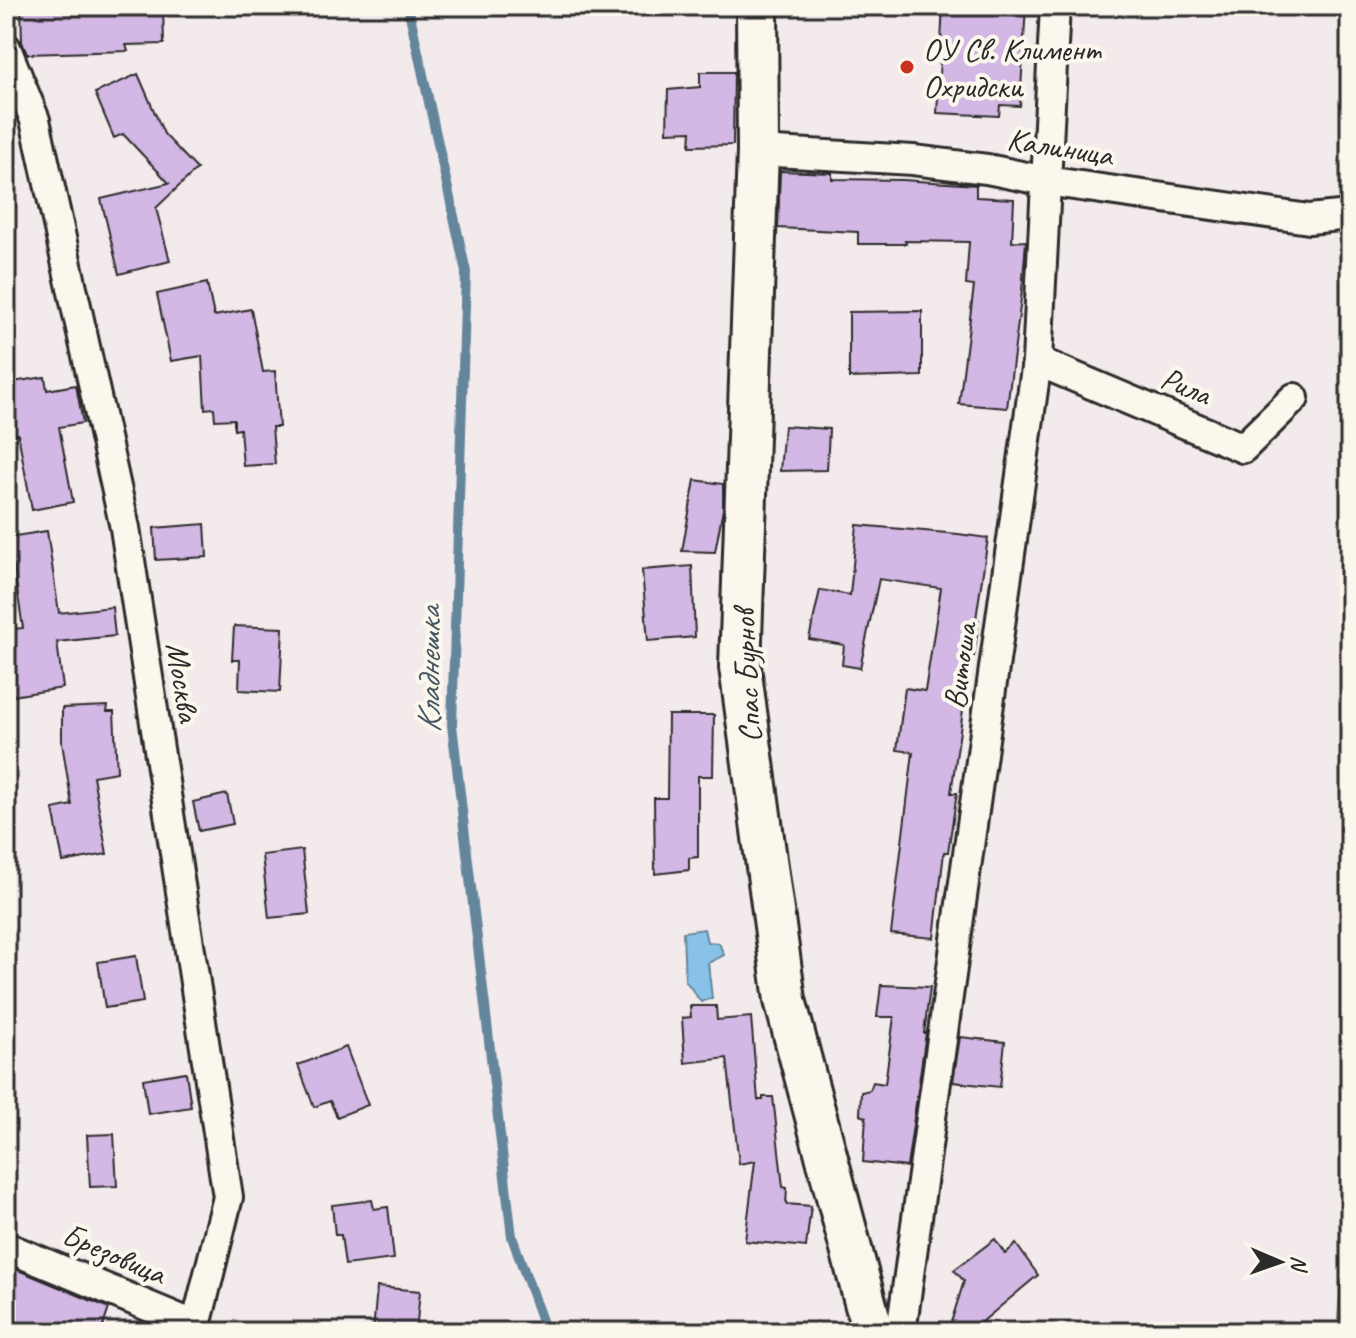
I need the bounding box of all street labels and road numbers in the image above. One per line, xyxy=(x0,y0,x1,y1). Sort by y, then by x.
street label: Калиница xyxy=(1004,118,1118,176)
street label: Рила xyxy=(1155,357,1219,416)
street label: Спас Бурнов xyxy=(723,603,771,744)
street label: Витоша xyxy=(934,618,987,711)
street label: Москва xyxy=(156,639,210,727)
street label: Брезовица xyxy=(56,1214,174,1295)

